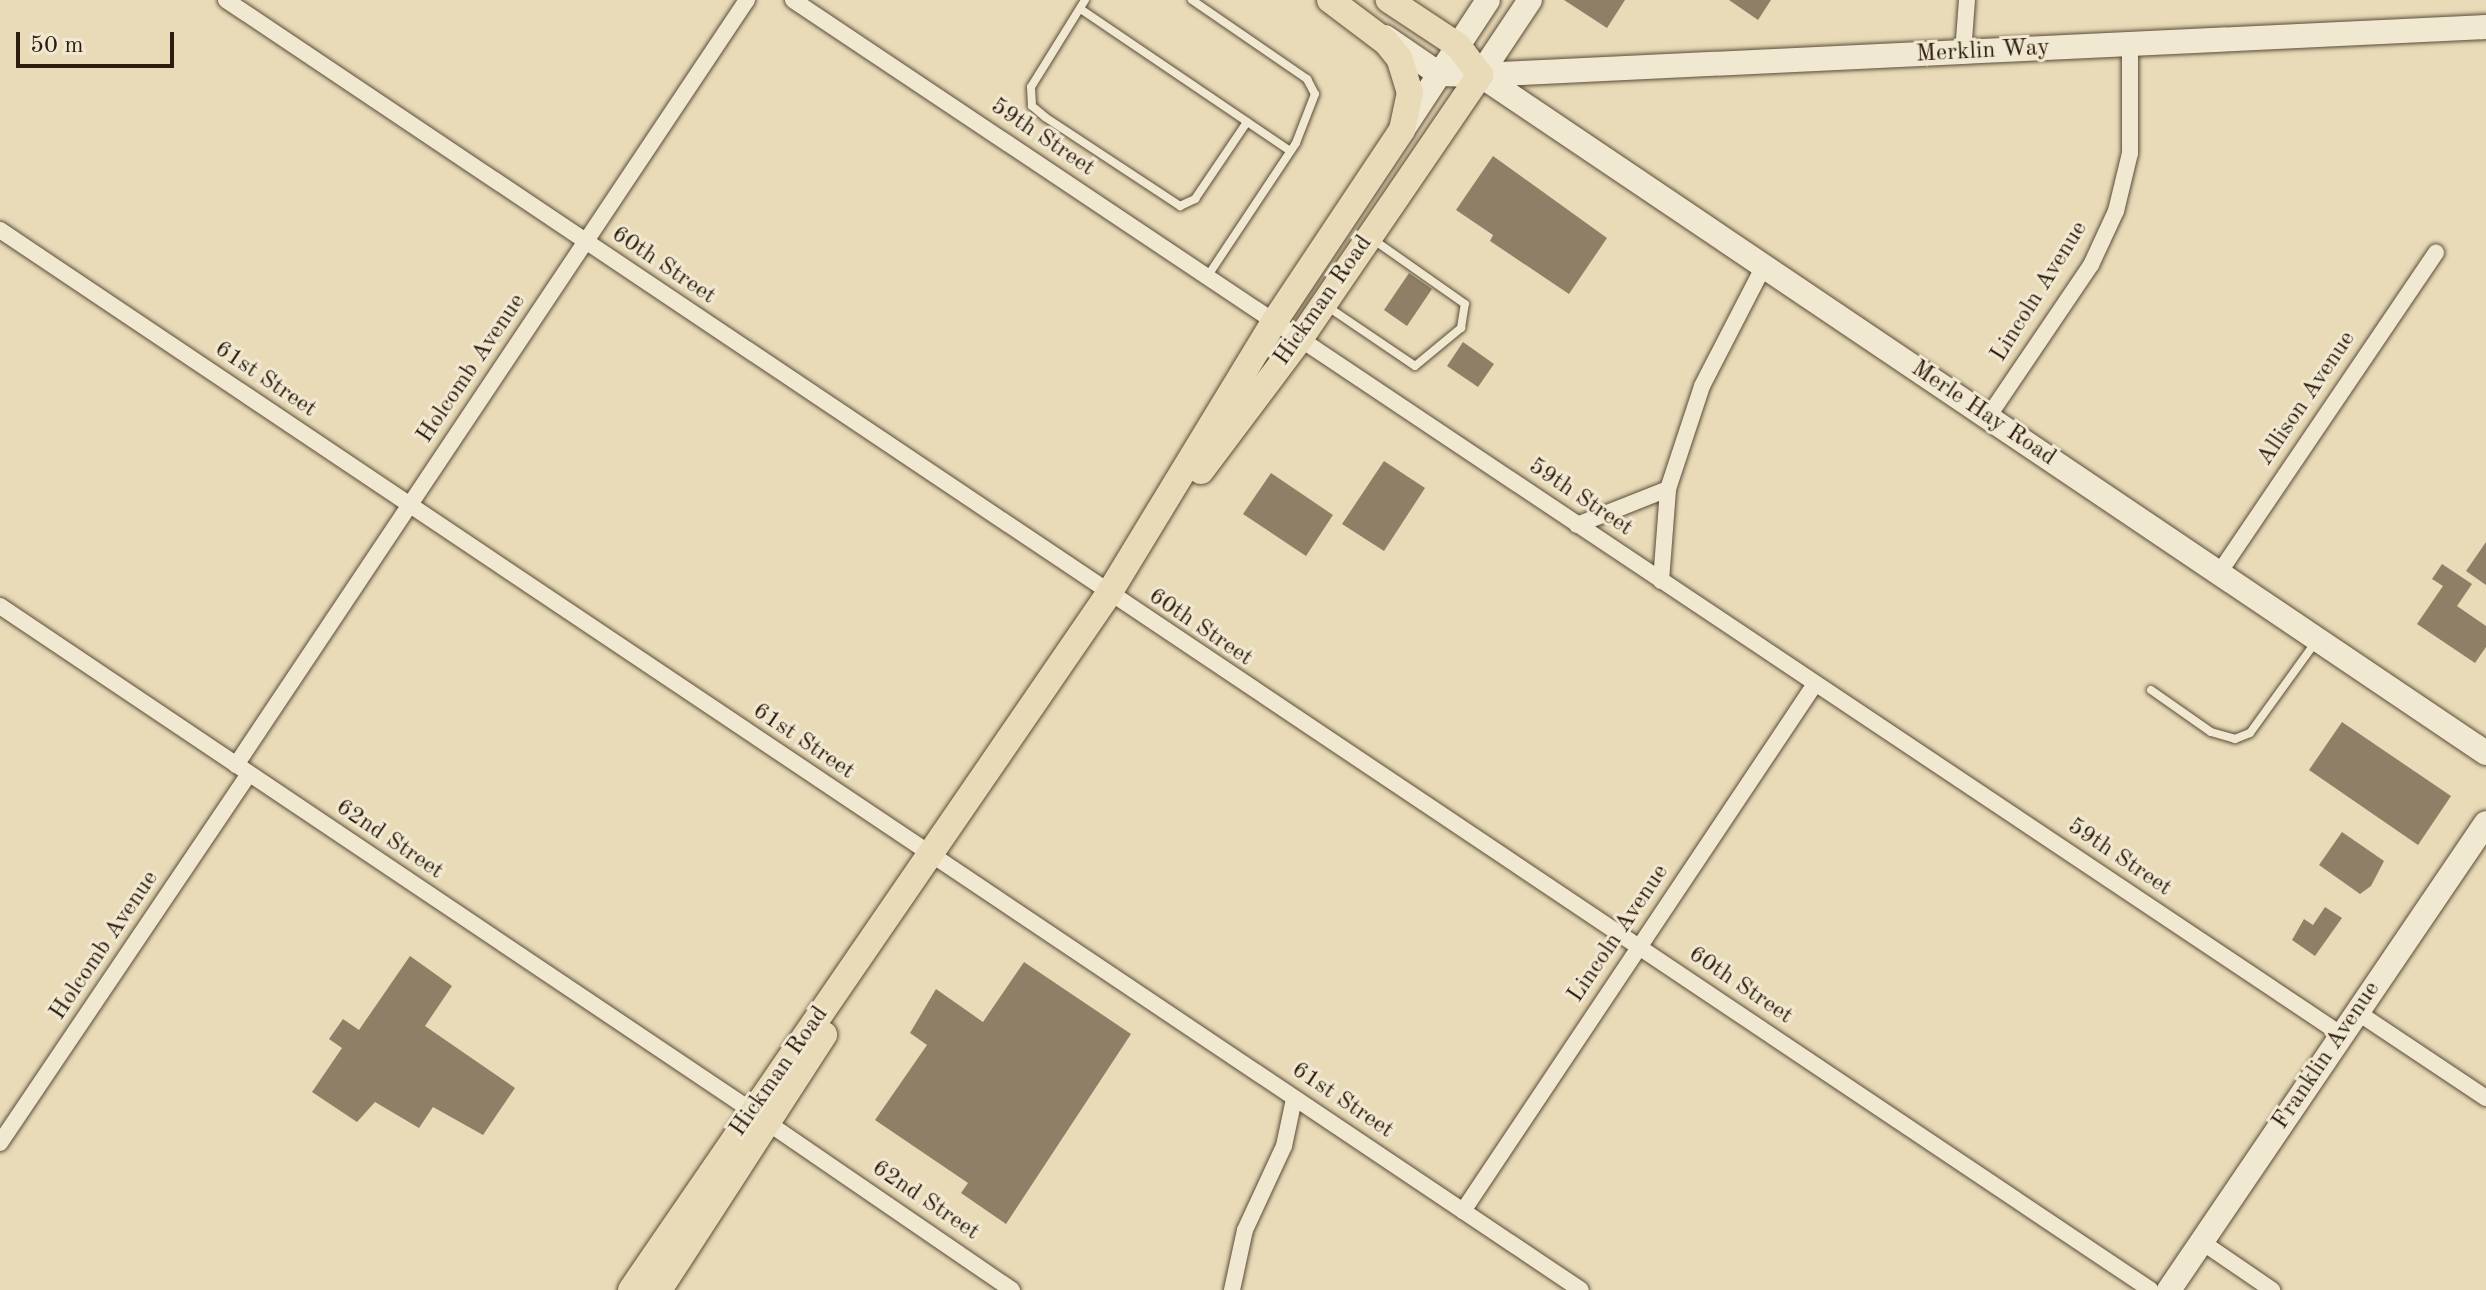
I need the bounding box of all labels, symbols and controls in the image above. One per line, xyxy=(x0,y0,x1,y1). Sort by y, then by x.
scale bar xyxy=(20,16,178,66)
text: 50 m xyxy=(30,34,84,58)
street label: Merklin Way xyxy=(1915,34,2051,70)
street label: 59th Street xyxy=(984,93,1100,183)
street label: Lincoln Avenue xyxy=(1985,216,2095,368)
street label: 60th Street xyxy=(605,221,721,311)
street label: Hickman Road xyxy=(1268,230,1380,372)
street label: Holcomb Avenue xyxy=(411,289,533,449)
street label: Allison Avenue xyxy=(2251,326,2363,472)
street label: 61st Street xyxy=(208,335,322,425)
street label: Merle Hay Road xyxy=(1905,355,2061,473)
street label: 59th Street xyxy=(1522,453,1638,543)
street label: 60th Street xyxy=(1142,583,1258,673)
street label: 61st Street xyxy=(746,697,860,787)
street label: 62nd Street xyxy=(330,793,448,887)
street label: 59th Street xyxy=(2061,813,2177,903)
street label: Lincoln Avenue xyxy=(1562,860,1676,1008)
street label: Holcomb Avenue xyxy=(44,866,166,1026)
street label: 60th Street xyxy=(1682,941,1798,1031)
street label: Franklin Avenue xyxy=(2267,977,2387,1135)
street label: Hickman Road xyxy=(724,1001,836,1143)
street label: 61st Street xyxy=(1285,1056,1399,1146)
street label: 62nd Street xyxy=(866,1154,984,1248)

